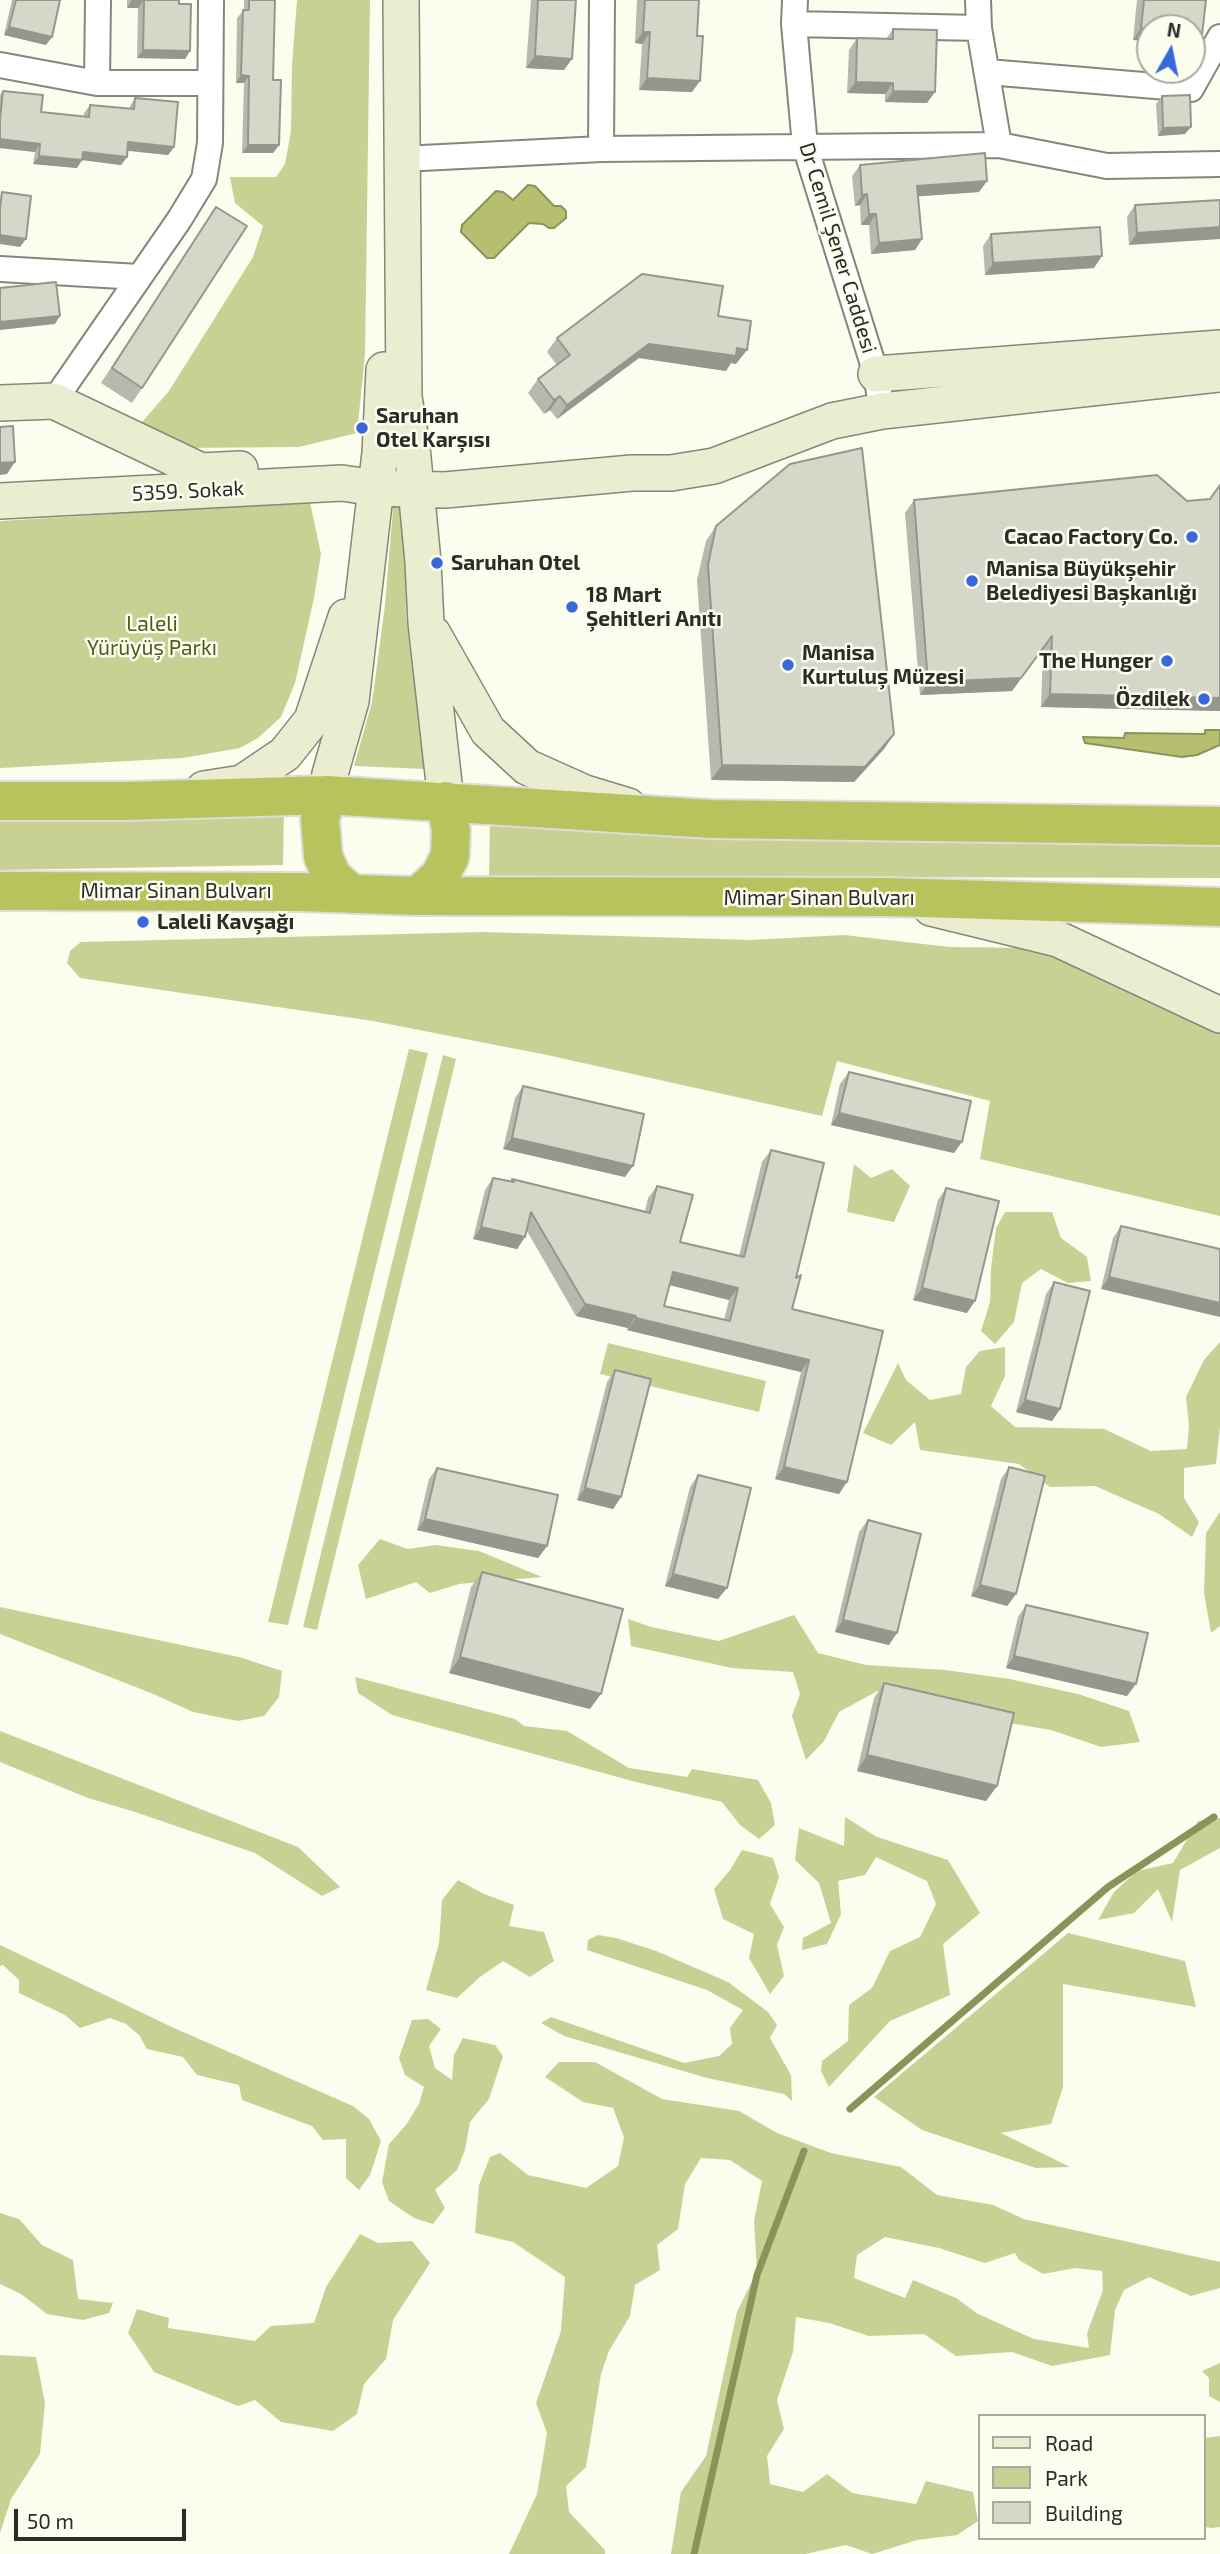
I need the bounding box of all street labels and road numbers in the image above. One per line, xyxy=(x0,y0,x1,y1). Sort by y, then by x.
street label: Dr Cemil Şener Caddesi xyxy=(794,140,882,356)
street label: 5359. Sokak xyxy=(131,475,245,507)
street label: Mimar Sinan Bulvarı xyxy=(80,878,272,904)
street label: Mimar Sinan Bulvarı xyxy=(723,885,915,911)

